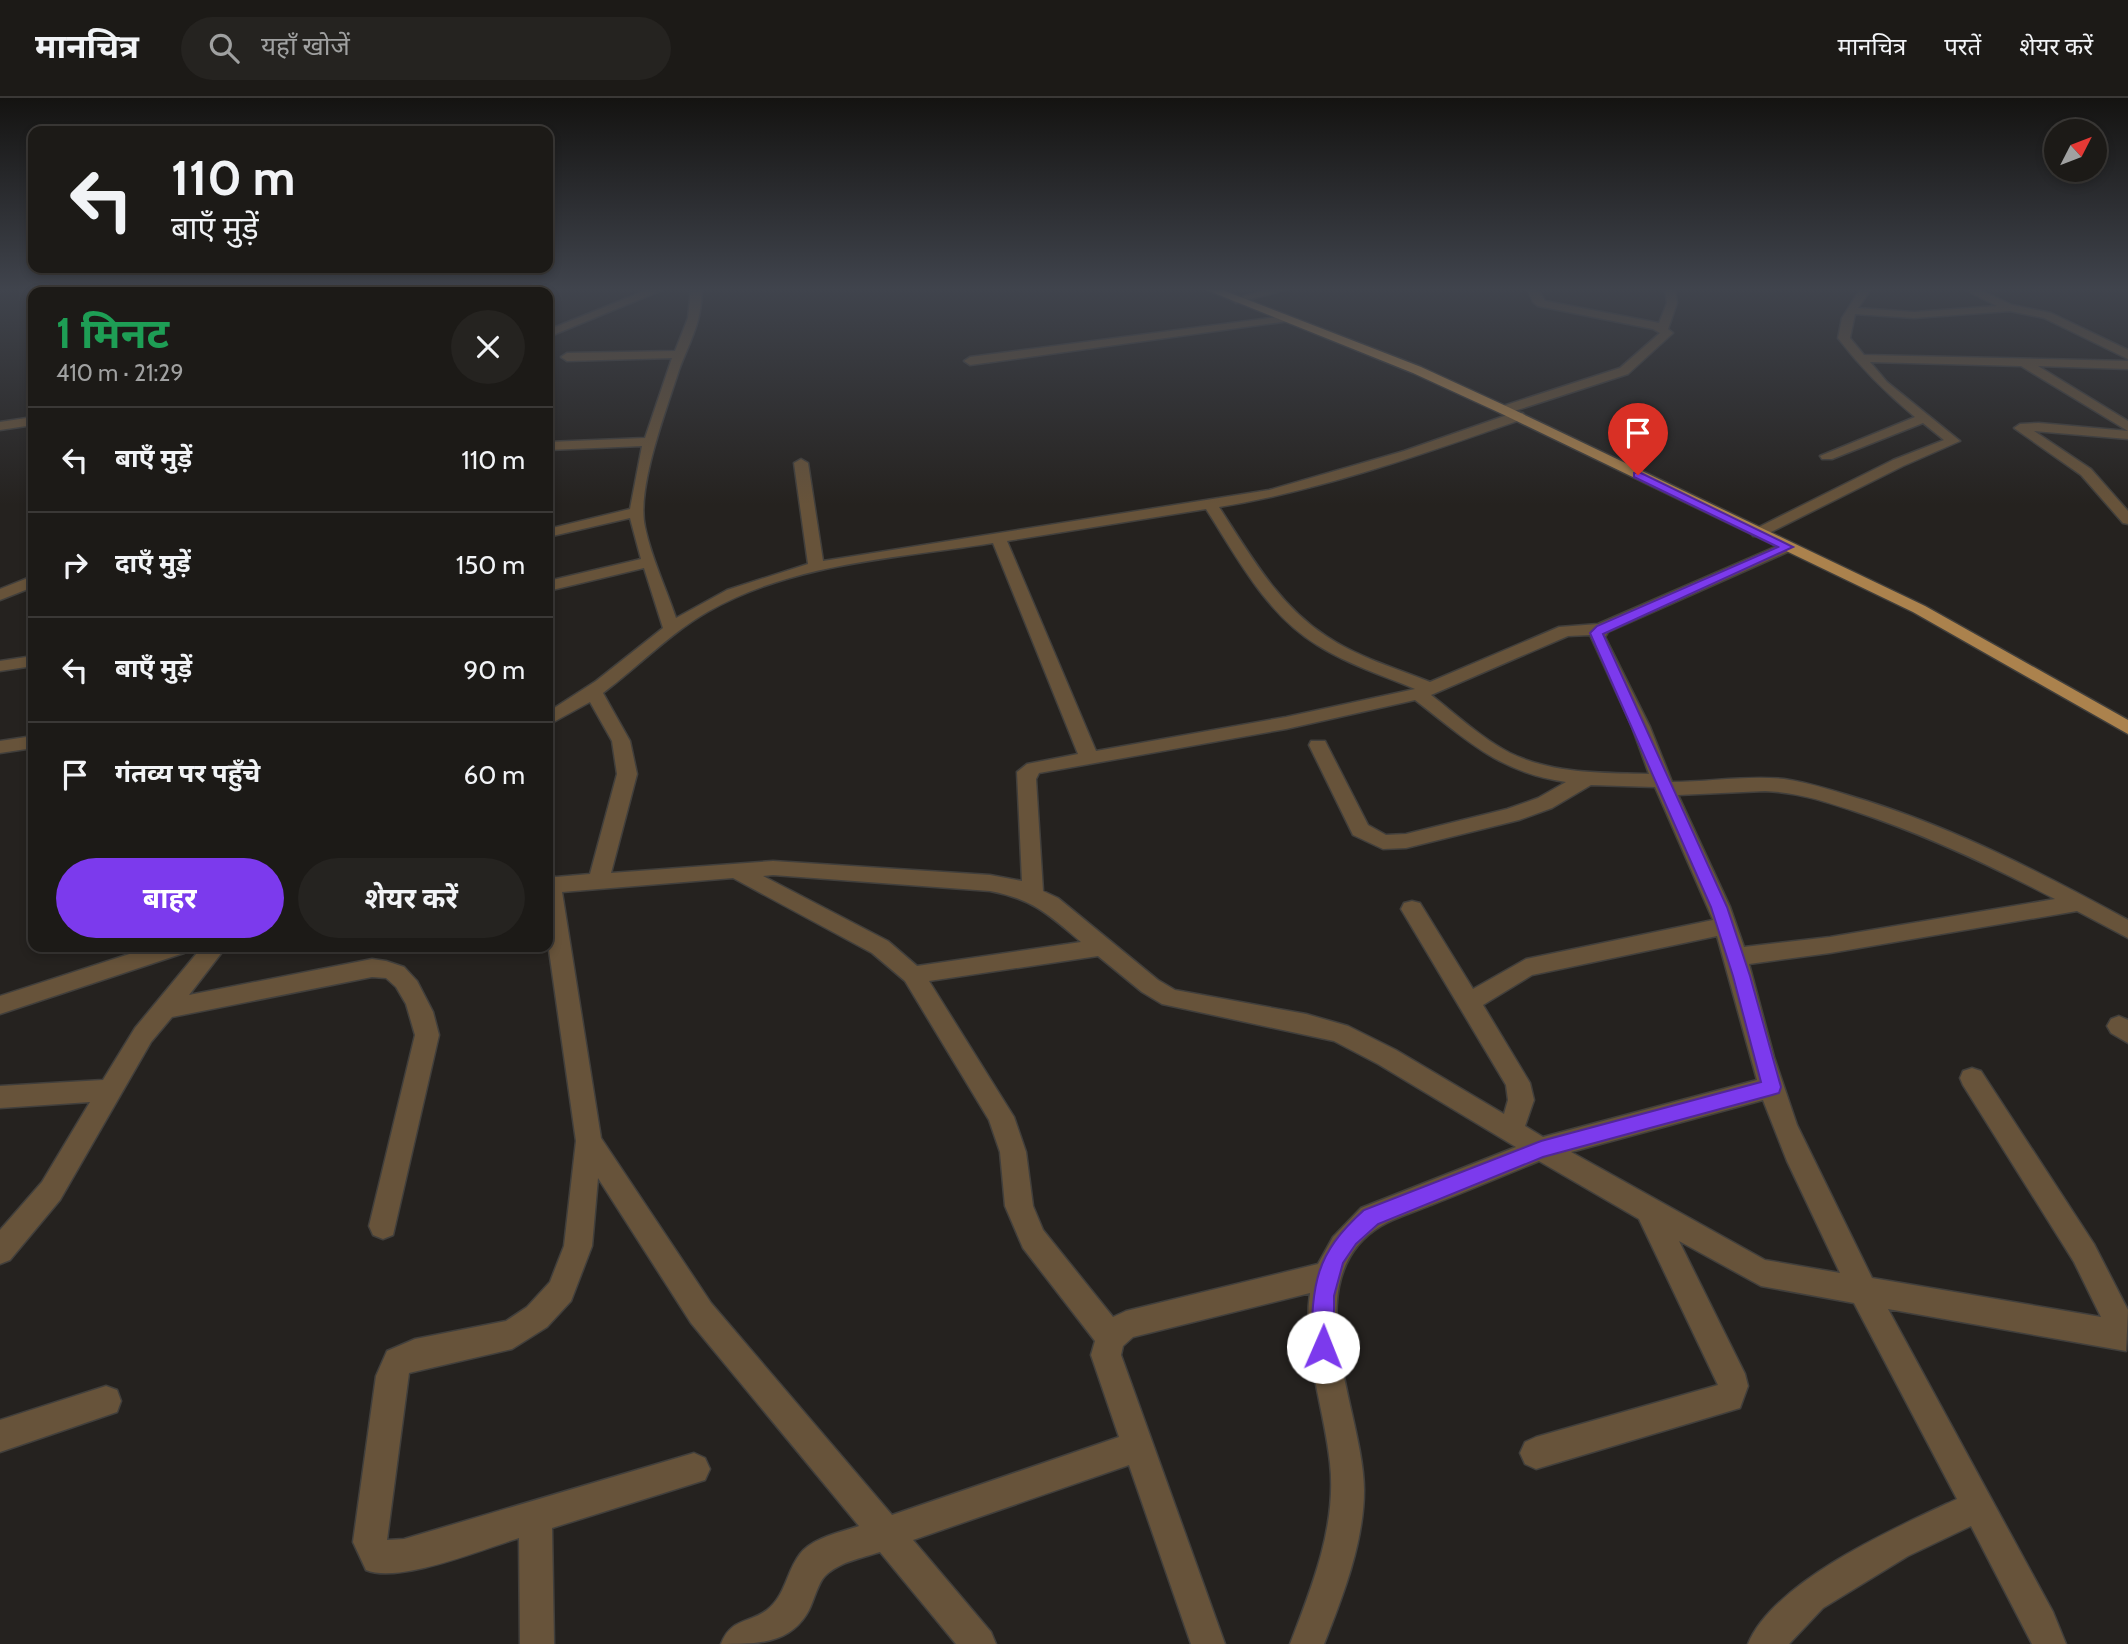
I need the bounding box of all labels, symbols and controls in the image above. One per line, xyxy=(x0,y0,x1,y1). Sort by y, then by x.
search box xyxy=(181,17,671,80)
text: मानचित्र xyxy=(35,26,139,66)
icon: search xyxy=(205,29,243,67)
text: यहाँ खोजें xyxy=(261,30,350,62)
text: मानचित्र xyxy=(1838,32,1906,61)
text: परतें xyxy=(1944,32,1981,61)
text: शेयर करें xyxy=(2019,32,2093,61)
north arrow xyxy=(2044,119,2107,182)
map controls xyxy=(2044,119,2107,182)
text: 110 m xyxy=(171,148,295,207)
icon: left xyxy=(56,154,147,245)
text: बाएँ मुड़ें xyxy=(171,208,259,247)
text: 1 मिनट xyxy=(56,307,169,359)
button: close xyxy=(451,310,525,384)
text: 410 m · 21:29 xyxy=(56,359,183,387)
pin xyxy=(1608,403,1668,475)
icon: arrive xyxy=(1619,414,1657,452)
icon: left xyxy=(56,441,94,479)
text: बाएँ मुड़ें xyxy=(115,442,192,474)
text: 110 m xyxy=(461,444,525,476)
icon: right xyxy=(56,546,94,584)
text: दाएँ मुड़ें xyxy=(115,547,191,579)
text: 150 m xyxy=(456,549,525,581)
icon: left xyxy=(56,651,94,689)
text: बाएँ मुड़ें xyxy=(115,652,192,684)
text: 90 m xyxy=(463,654,525,686)
icon: arrive xyxy=(56,756,94,794)
text: गंतव्य पर पहुँचे xyxy=(115,757,260,789)
text: 60 m xyxy=(463,759,525,791)
button: बाहर xyxy=(56,858,284,938)
button: शेयर करें xyxy=(298,858,525,938)
position arrow xyxy=(1286,1310,1360,1384)

